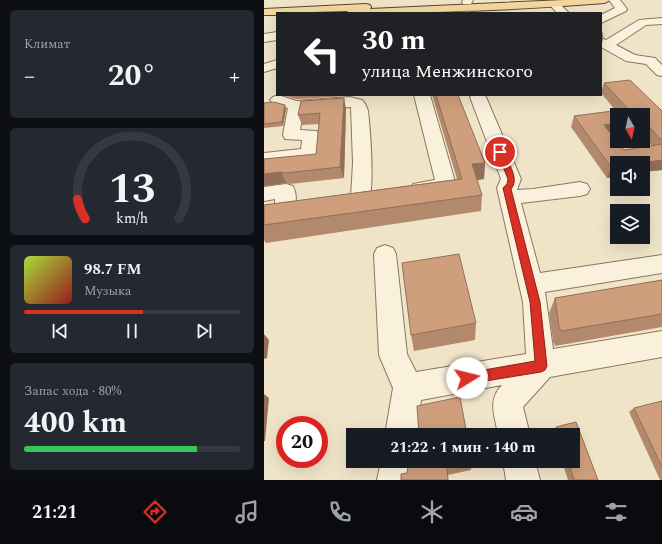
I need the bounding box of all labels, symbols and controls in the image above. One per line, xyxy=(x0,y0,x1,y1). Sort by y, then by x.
text: 30 m xyxy=(362,19,426,62)
icon: left xyxy=(296,28,348,80)
text: Климат xyxy=(24,34,70,54)
text: 20° xyxy=(108,53,156,99)
text: улица Менжинского xyxy=(362,58,533,85)
text: − xyxy=(24,60,35,93)
text: + xyxy=(229,60,240,93)
north arrow xyxy=(610,108,650,148)
map controls xyxy=(610,108,650,244)
pin xyxy=(483,135,517,169)
icon: arrive xyxy=(489,141,511,163)
button: sound xyxy=(610,156,650,196)
text: 13 xyxy=(109,158,155,221)
button: layers xyxy=(610,204,650,244)
text: km/h xyxy=(116,208,148,230)
text: 98.7 FM xyxy=(84,258,141,281)
text: Музыка xyxy=(84,281,131,301)
icon: previous xyxy=(49,320,71,342)
icon: pause xyxy=(121,320,143,342)
icon: next xyxy=(193,320,215,342)
position arrow xyxy=(446,357,488,399)
text: Запас хода · 80% xyxy=(24,381,121,401)
text: 400 km xyxy=(24,400,127,446)
speed limit sign: 20 xyxy=(276,416,328,468)
text: 21:22 · 1 мин · 140 m xyxy=(391,436,535,459)
icon: directions xyxy=(141,498,169,526)
icon: music xyxy=(233,498,261,526)
icon: phone xyxy=(326,498,354,526)
icon: climate xyxy=(418,498,446,526)
icon: car xyxy=(510,498,538,526)
icon: filters xyxy=(602,498,630,526)
text: 21:21 xyxy=(32,499,77,526)

